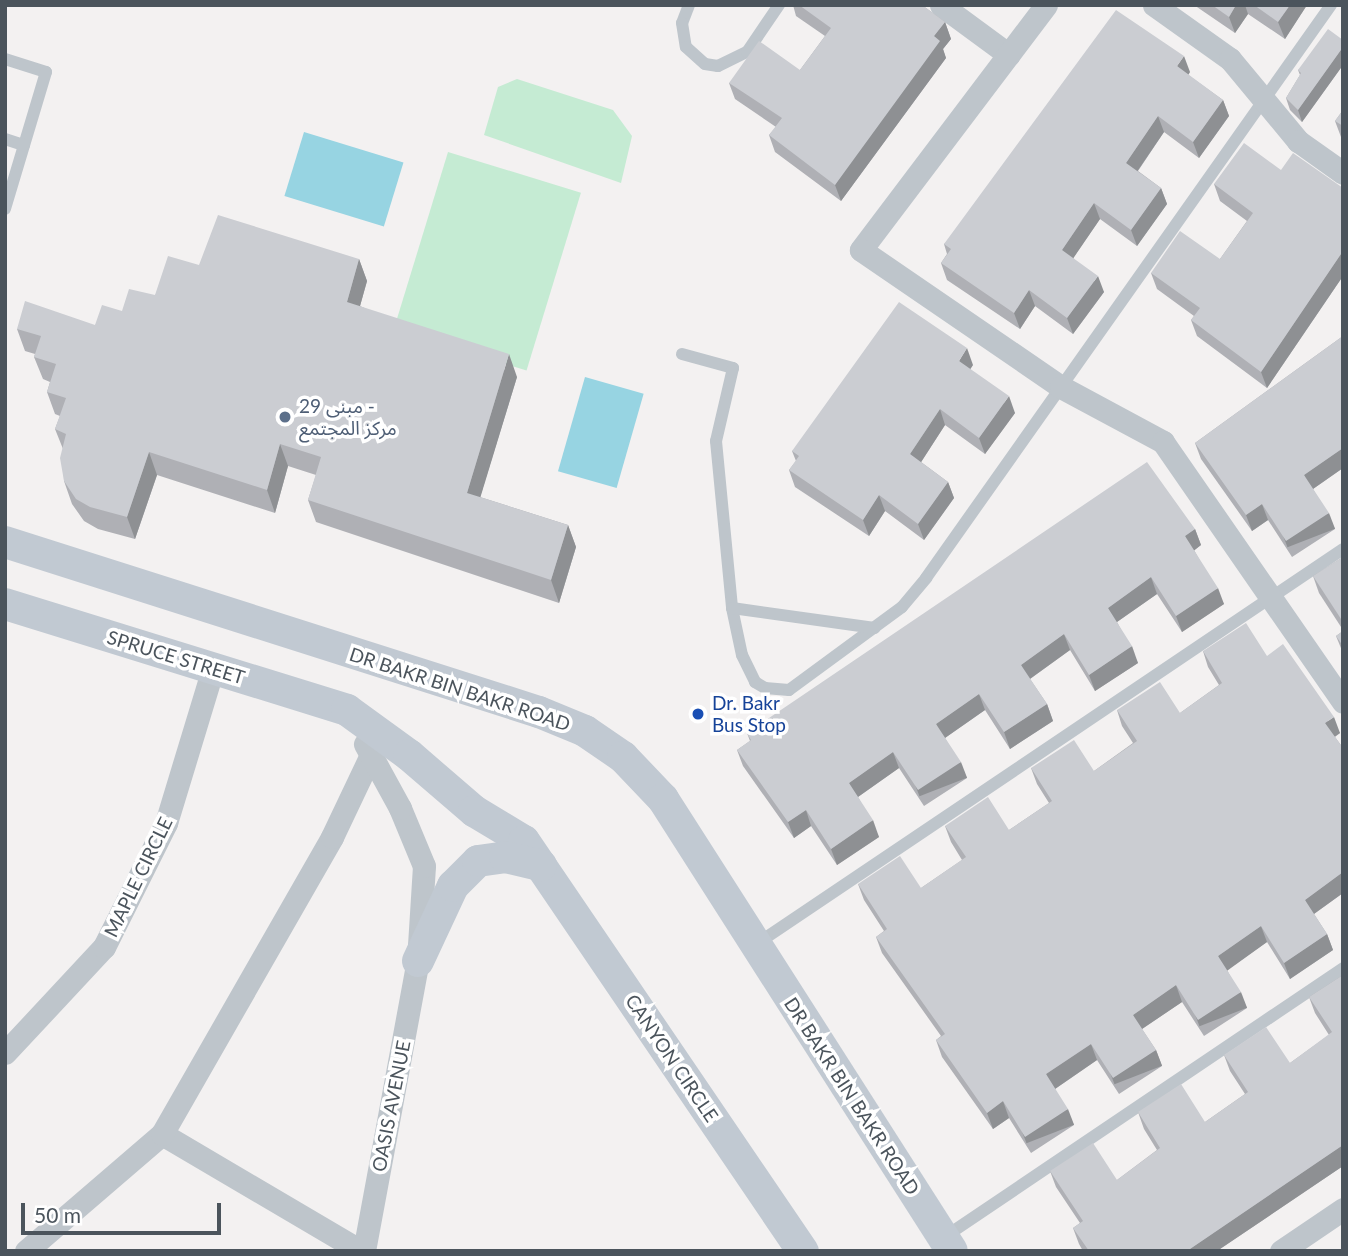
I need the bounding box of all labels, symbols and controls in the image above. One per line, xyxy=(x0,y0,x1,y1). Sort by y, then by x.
place label: مبنى 29 - مركز المجتمع xyxy=(299,395,397,439)
marker: مبنى 29 - مركز المجتمع xyxy=(277,409,293,425)
street label: SPRUCE STREET xyxy=(104,625,248,689)
street label: DR BAKR BIN BAKR ROAD xyxy=(347,643,573,735)
place label: Dr. Bakr Bus Stop xyxy=(712,692,786,736)
marker: Dr. Bakr Bus Stop xyxy=(690,706,706,722)
street label: MAPLE CIRCLE xyxy=(99,813,177,941)
street label: CANYON CIRCLE xyxy=(621,990,723,1126)
street label: DR BAKR BIN BAKR ROAD xyxy=(780,993,924,1199)
street label: OASIS AVENUE xyxy=(367,1038,415,1174)
scale bar xyxy=(24,1190,224,1234)
text: 50 m xyxy=(34,1202,81,1227)

